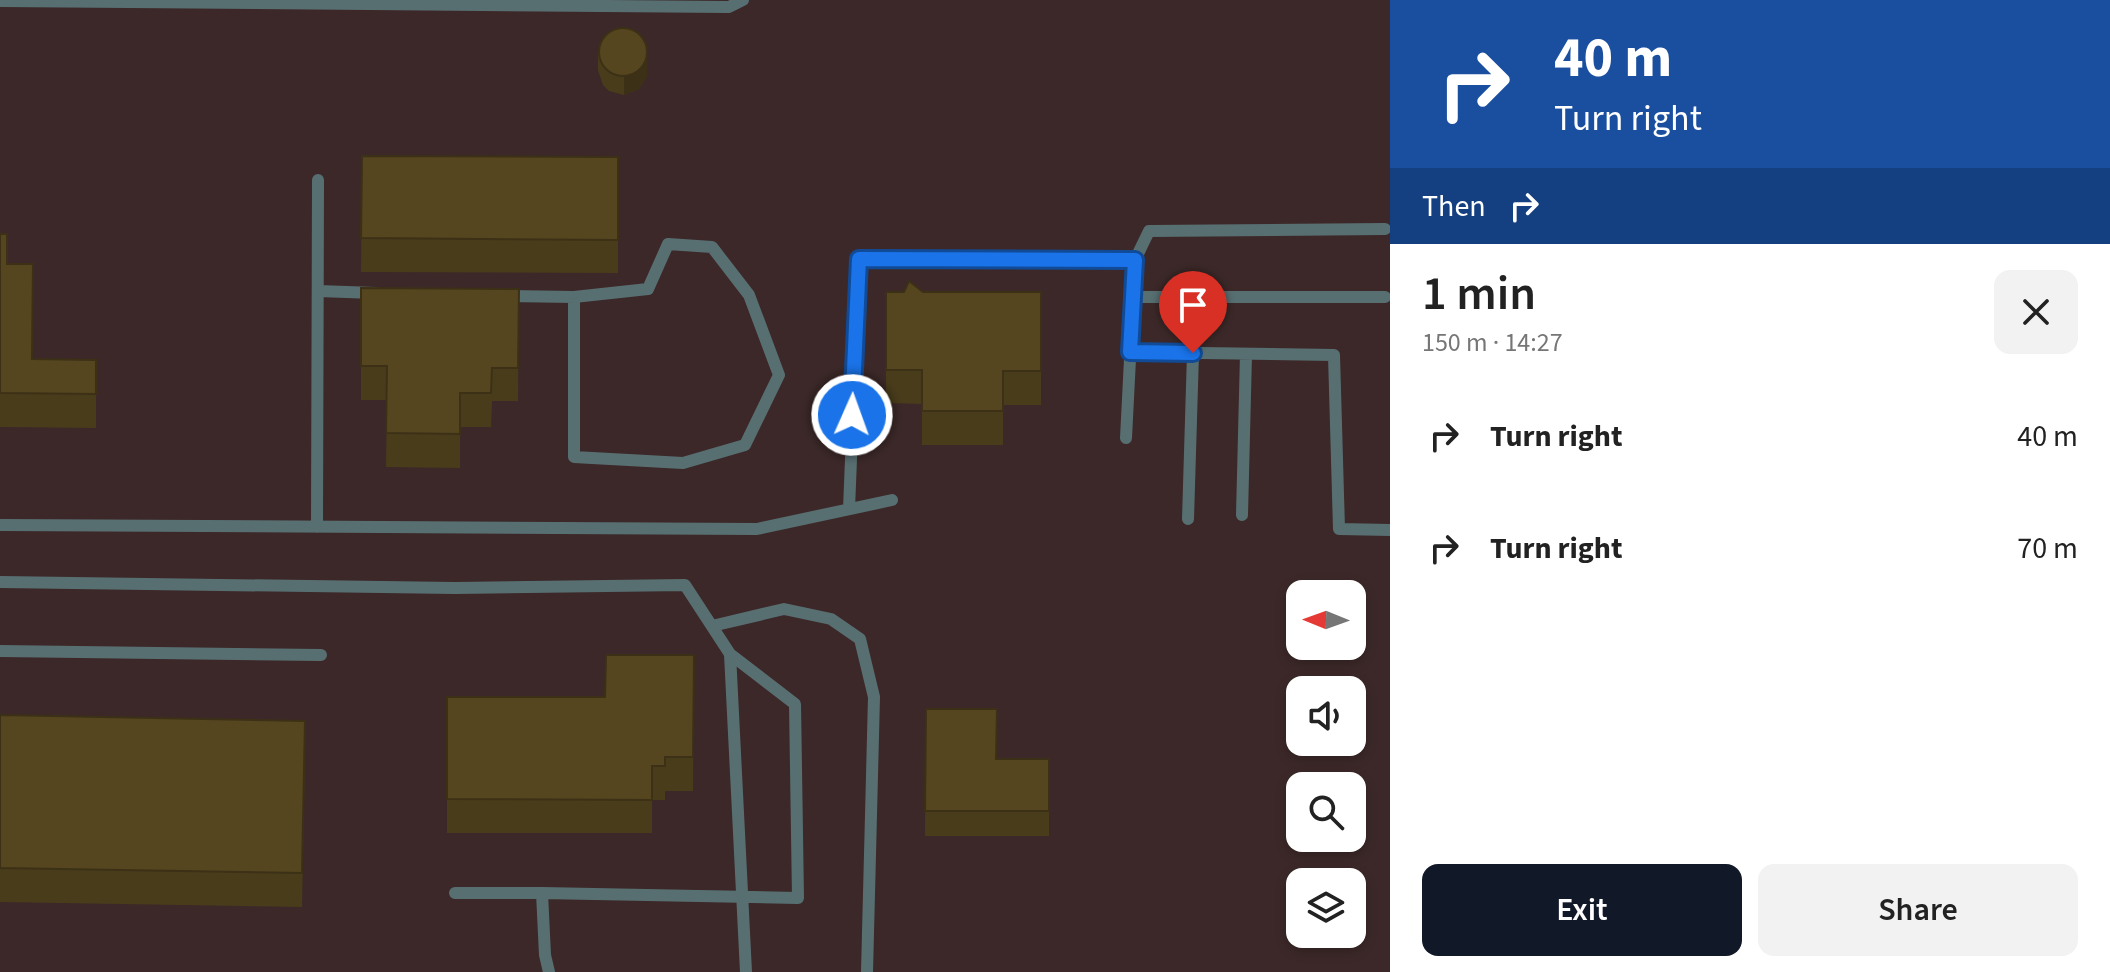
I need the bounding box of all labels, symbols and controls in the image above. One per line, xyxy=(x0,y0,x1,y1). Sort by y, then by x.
text: 40 m xyxy=(1554,19,1672,98)
icon: right xyxy=(1422,32,1526,136)
text: Turn right xyxy=(1554,93,1702,144)
icon: right xyxy=(1502,184,1546,228)
text: Then xyxy=(1422,185,1486,228)
text: 1 min xyxy=(1422,260,1536,328)
button: close xyxy=(1994,270,2078,354)
pin xyxy=(1159,271,1227,353)
icon: arrive xyxy=(1171,283,1215,327)
text: 150 m · 14:27 xyxy=(1422,324,1563,361)
position arrow xyxy=(810,373,894,457)
icon: right xyxy=(1422,414,1466,458)
text: Turn right xyxy=(1490,415,1622,458)
text: 40 m xyxy=(2017,415,2078,458)
icon: right xyxy=(1422,526,1466,570)
text: Turn right xyxy=(1490,527,1622,570)
text: 70 m xyxy=(2017,527,2078,570)
north arrow xyxy=(1286,580,1366,660)
map controls xyxy=(1286,580,1366,948)
button: sound xyxy=(1286,676,1366,756)
button: search xyxy=(1286,772,1366,852)
button: Exit xyxy=(1422,864,1742,956)
button: Share xyxy=(1758,864,2078,956)
button: layers xyxy=(1286,868,1366,948)

